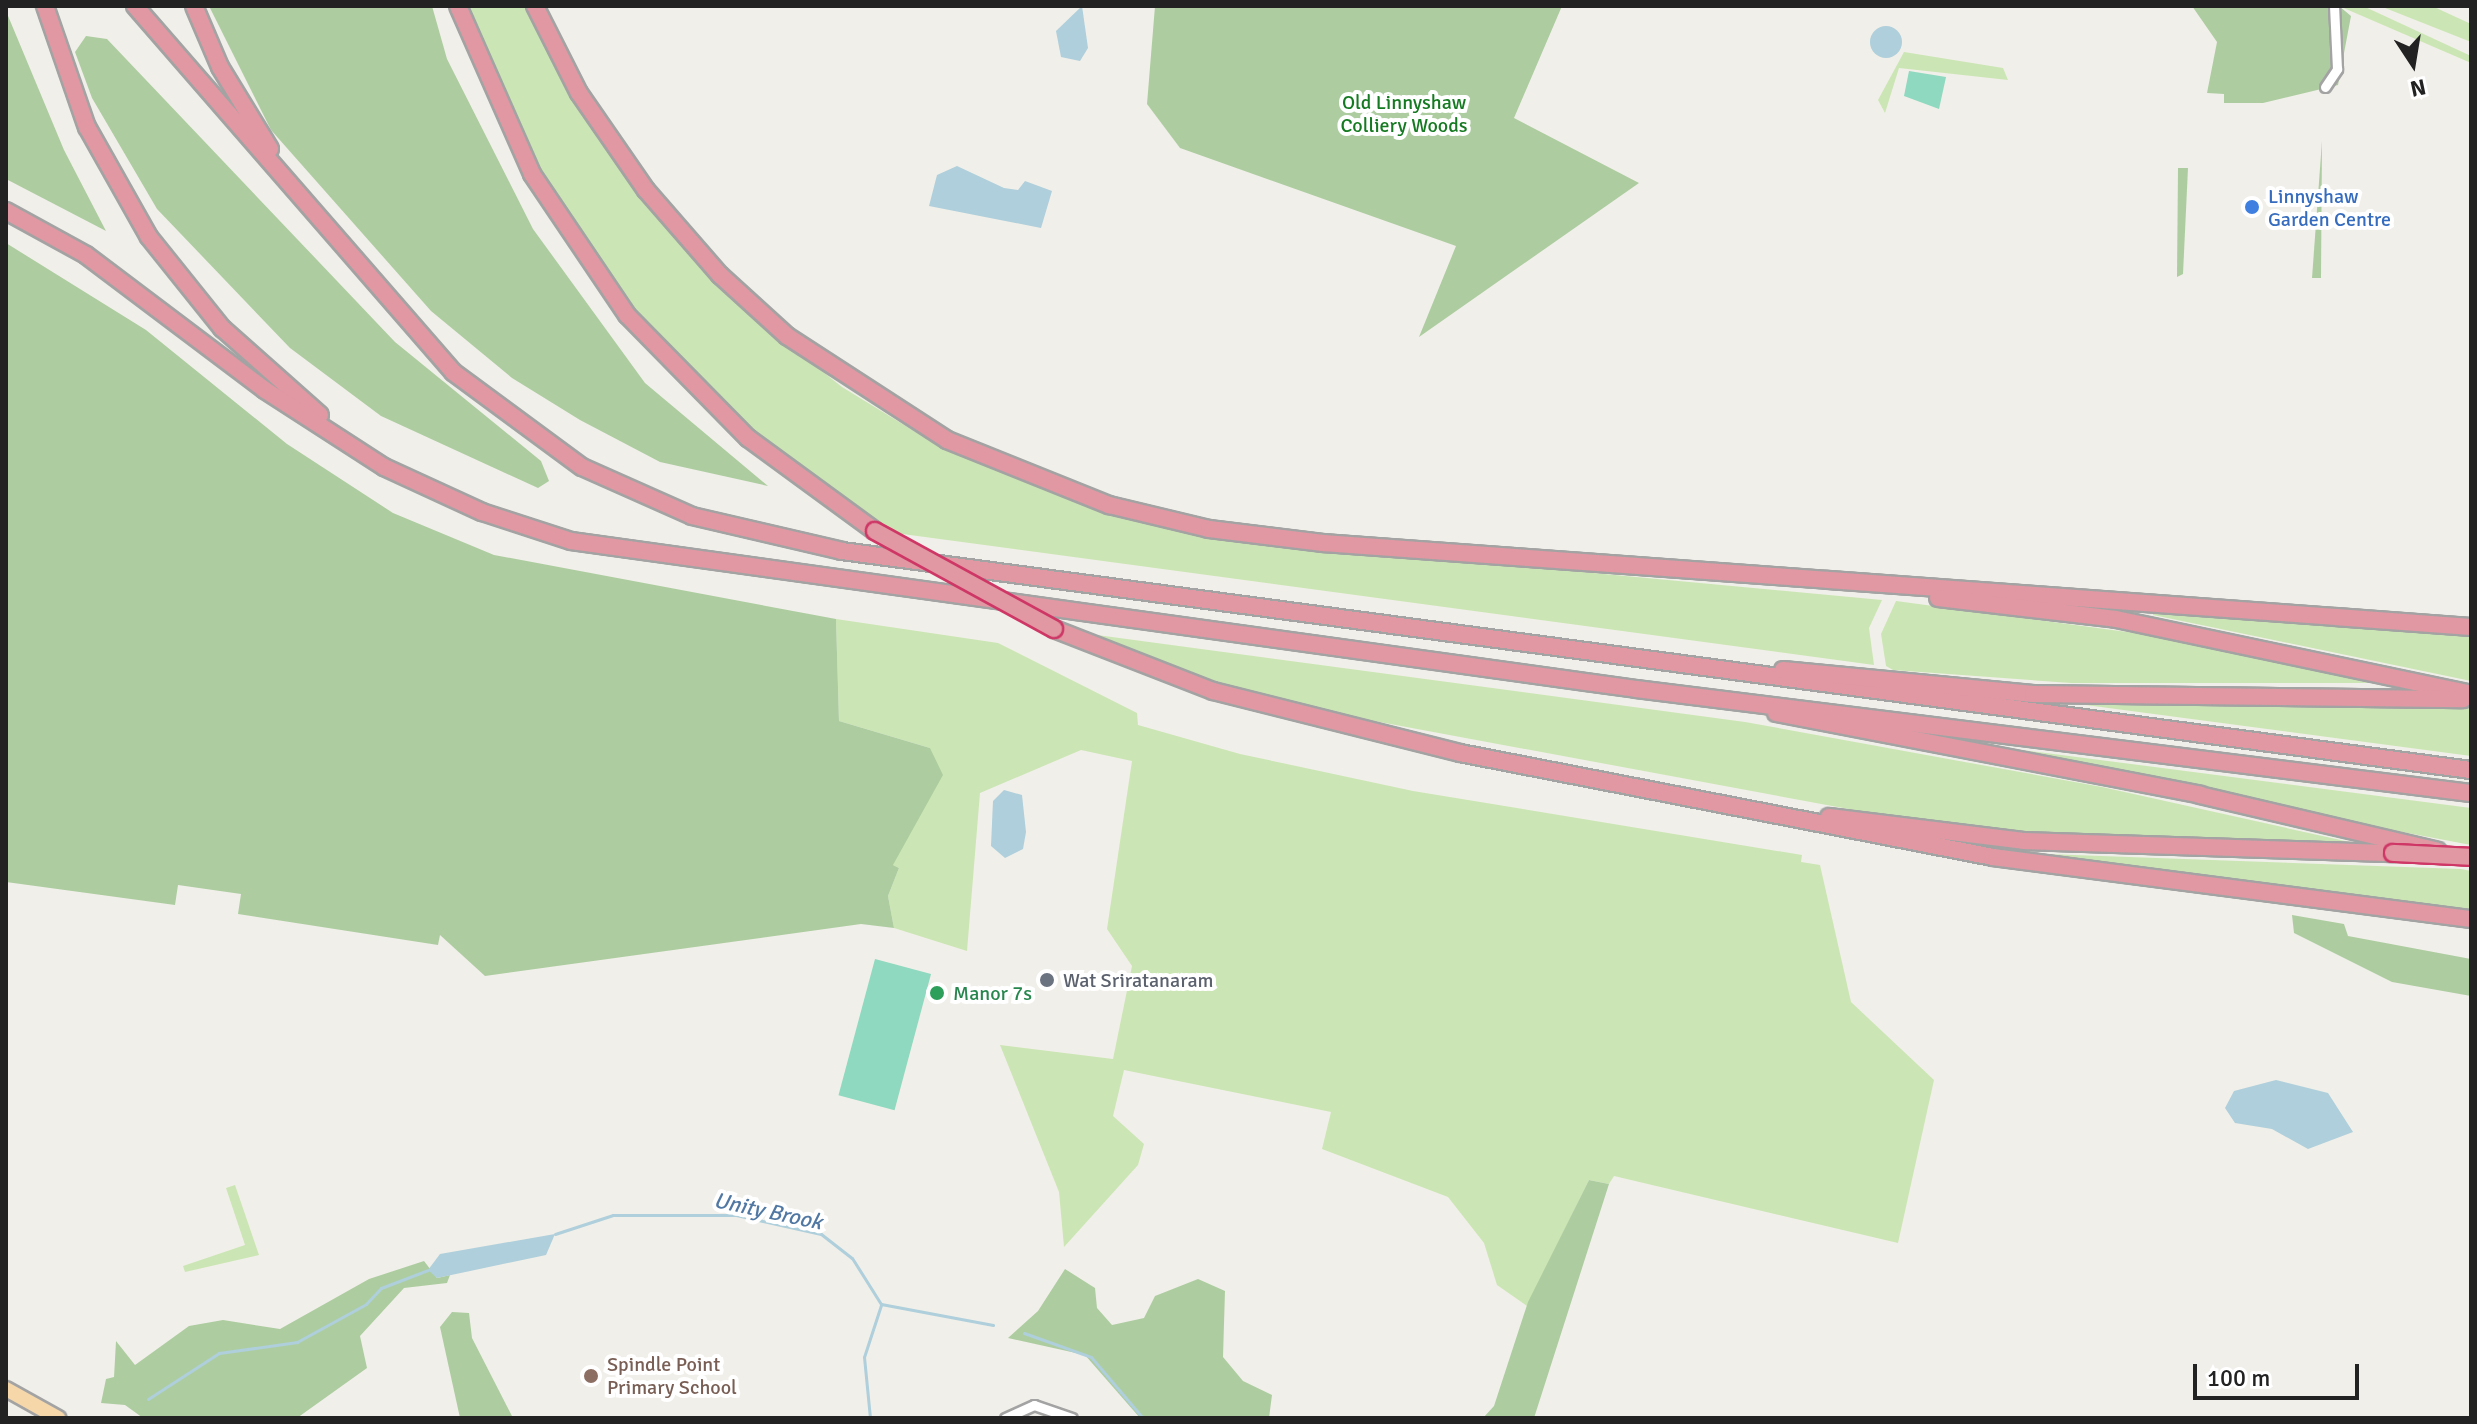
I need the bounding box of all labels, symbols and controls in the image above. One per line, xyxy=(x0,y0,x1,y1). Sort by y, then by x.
north arrow xyxy=(2373,24,2453,104)
text: N xyxy=(2408,73,2428,103)
park label: Old Linnyshaw Colliery Woods xyxy=(1340,90,1468,137)
place label: Linnyshaw Garden Centre xyxy=(2268,184,2391,231)
marker: Linnyshaw Garden Centre xyxy=(2243,198,2261,216)
place label: Wat Sriratanaram xyxy=(1063,968,1213,992)
marker: Wat Sriratanaram xyxy=(1038,971,1056,989)
place label: Manor 7s xyxy=(953,981,1032,1005)
marker: Manor 7s xyxy=(928,984,946,1002)
water label: Unity Brook xyxy=(711,1187,825,1235)
scale bar xyxy=(2197,1348,2363,1398)
place label: Spindle Point Primary School xyxy=(607,1352,737,1399)
text: 100 m xyxy=(2207,1363,2270,1393)
marker: Spindle Point Primary School xyxy=(582,1367,600,1385)

